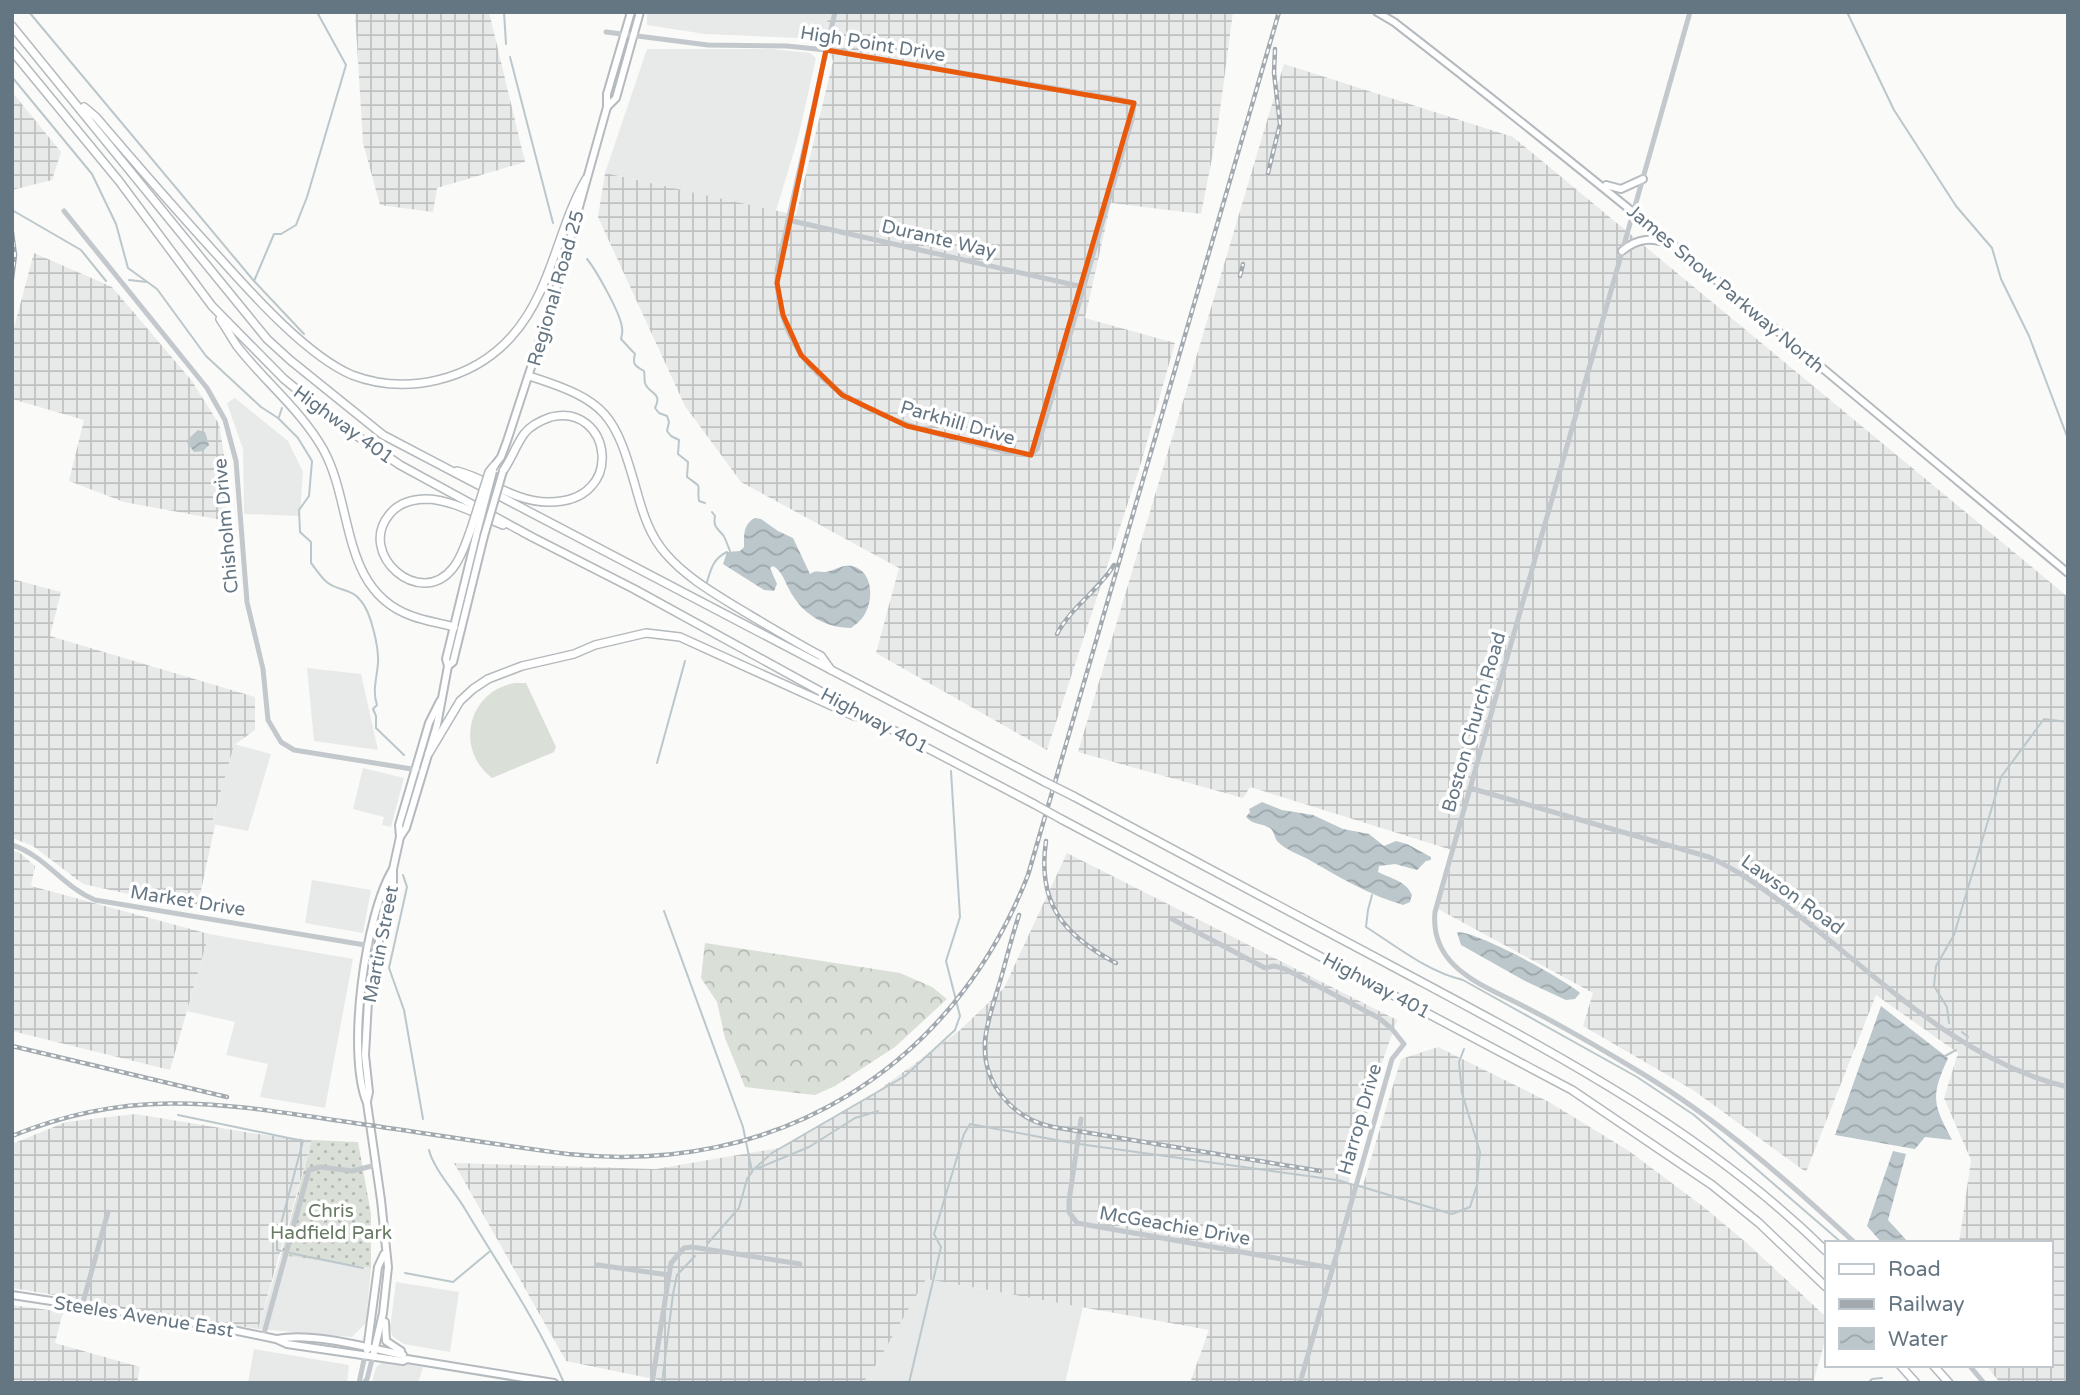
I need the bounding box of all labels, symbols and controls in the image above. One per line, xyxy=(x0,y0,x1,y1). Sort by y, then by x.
street label: High Point Drive xyxy=(799,22,947,66)
street label: James Snow Parkway North xyxy=(1622,200,1828,378)
street label: Regional Road 25 xyxy=(523,208,589,369)
street label: Durante Way xyxy=(879,215,998,263)
street label: Highway 401 xyxy=(289,381,398,469)
street label: Parkhill Drive xyxy=(898,396,1018,450)
street label: Chisholm Drive xyxy=(209,457,243,594)
street label: Boston Church Road xyxy=(1438,630,1510,815)
street label: Highway 401 xyxy=(817,683,932,758)
street label: Lawson Road xyxy=(1737,850,1848,939)
street label: Market Drive xyxy=(129,881,247,921)
street label: Martin Street xyxy=(359,884,403,1005)
street label: Highway 401 xyxy=(1319,948,1434,1023)
street label: Harrop Drive xyxy=(1334,1061,1386,1177)
park label: Chris Hadfield Park xyxy=(270,1200,392,1244)
street label: McGeachie Drive xyxy=(1098,1202,1252,1250)
legend xyxy=(1825,1241,2052,1367)
text: Road xyxy=(1888,1257,1941,1282)
street label: Steeles Avenue East xyxy=(53,1292,235,1342)
text: Railway xyxy=(1888,1292,1965,1317)
text: Water xyxy=(1888,1327,1948,1352)

